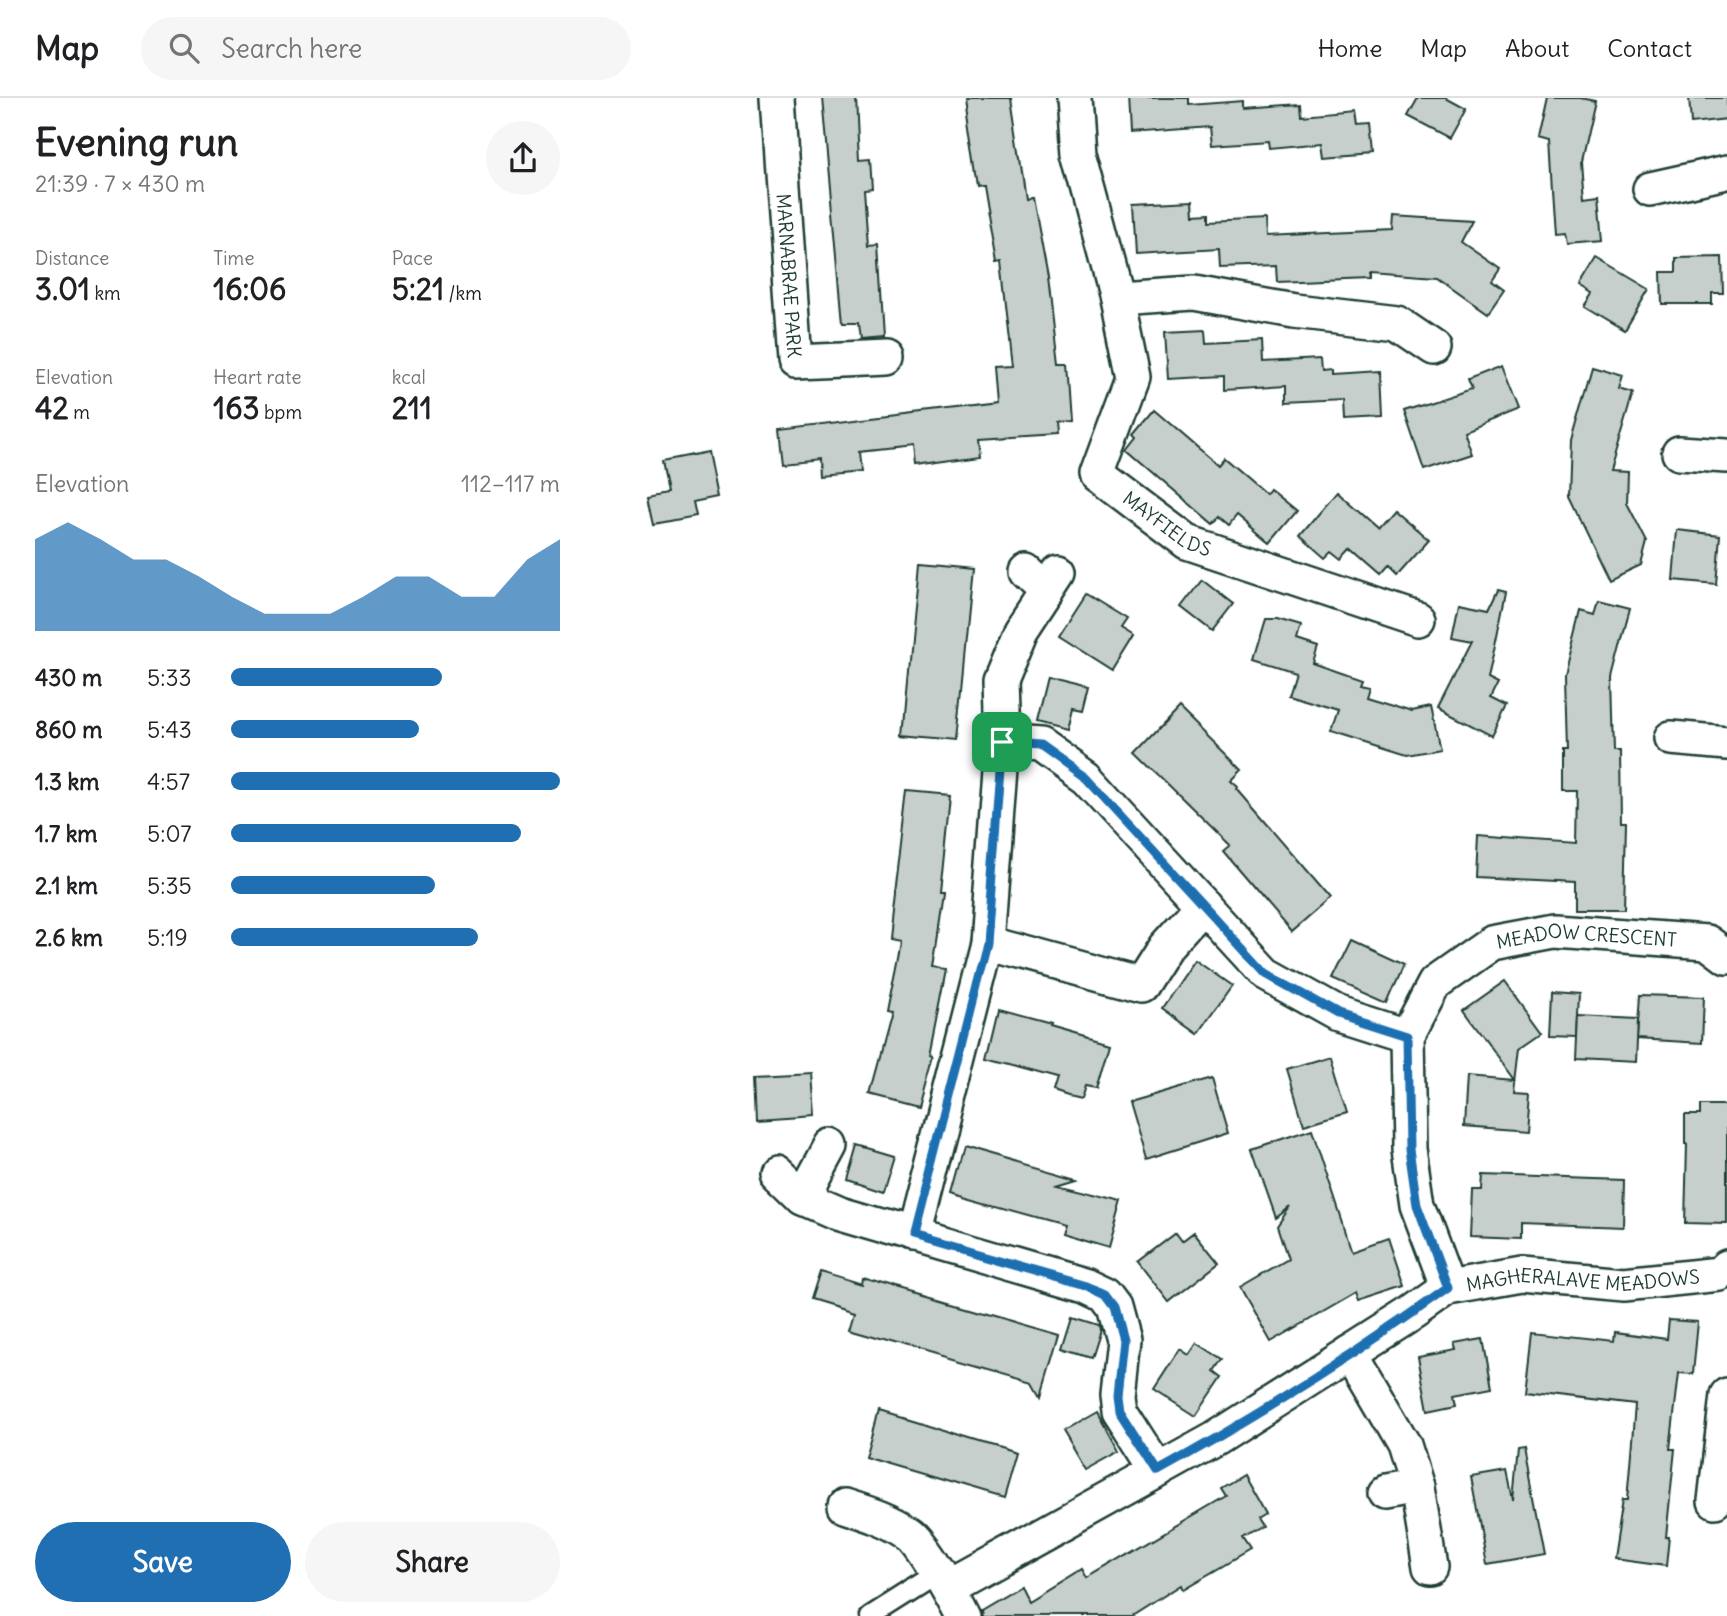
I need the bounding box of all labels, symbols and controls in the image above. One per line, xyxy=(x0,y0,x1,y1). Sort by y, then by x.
search box xyxy=(141,17,631,80)
text: Map xyxy=(35,27,99,69)
icon: search xyxy=(165,29,203,67)
text: Search here xyxy=(221,32,362,65)
text: Home xyxy=(1318,33,1382,63)
text: Map xyxy=(1420,33,1467,63)
text: About xyxy=(1505,33,1569,63)
text: Contact xyxy=(1607,33,1692,63)
text: Evening run xyxy=(35,119,238,166)
button: share xyxy=(486,121,560,195)
text: 21:39 · 7 × 430 m xyxy=(35,169,205,198)
street label: MARNABRAE PARK xyxy=(772,193,807,359)
text: Distance xyxy=(35,246,109,270)
text: Time xyxy=(213,246,254,270)
text: Pace xyxy=(392,246,433,270)
text: 3.01 xyxy=(35,270,90,308)
text: 16:06 xyxy=(213,270,286,308)
text: 5:21 xyxy=(392,270,444,308)
text: km xyxy=(90,281,121,305)
text: /km xyxy=(444,281,482,305)
text: Elevation xyxy=(35,365,113,389)
text: Heart rate xyxy=(213,365,301,389)
text: kcal xyxy=(392,365,426,389)
text: 42 xyxy=(35,389,69,427)
text: 163 xyxy=(213,389,260,427)
text: 211 xyxy=(392,389,432,427)
text: m xyxy=(69,400,90,424)
text: bpm xyxy=(260,400,302,424)
text: Elevation xyxy=(35,469,129,498)
text: 112–117 m xyxy=(461,469,560,498)
street label: MAYFIELDS xyxy=(1118,486,1214,561)
text: 430 m xyxy=(35,663,102,692)
text: 5:33 xyxy=(147,663,192,692)
pin xyxy=(972,712,1032,772)
text: 860 m xyxy=(35,715,102,744)
text: 5:43 xyxy=(147,715,192,744)
icon: arrive xyxy=(983,723,1021,761)
text: 1.3 km xyxy=(35,767,99,796)
text: 4:57 xyxy=(147,767,190,796)
text: 1.7 km xyxy=(35,819,98,848)
text: 5:07 xyxy=(147,819,192,848)
text: 2.1 km xyxy=(35,871,98,900)
text: 5:35 xyxy=(147,871,192,900)
street label: MEADOW CRESCENT xyxy=(1494,918,1678,954)
text: 2.6 km xyxy=(35,923,103,952)
text: 5:19 xyxy=(147,923,188,952)
street label: MAGHERALAVE MEADOWS xyxy=(1464,1263,1701,1297)
button: Save xyxy=(35,1522,291,1602)
button: Share xyxy=(305,1522,560,1602)

